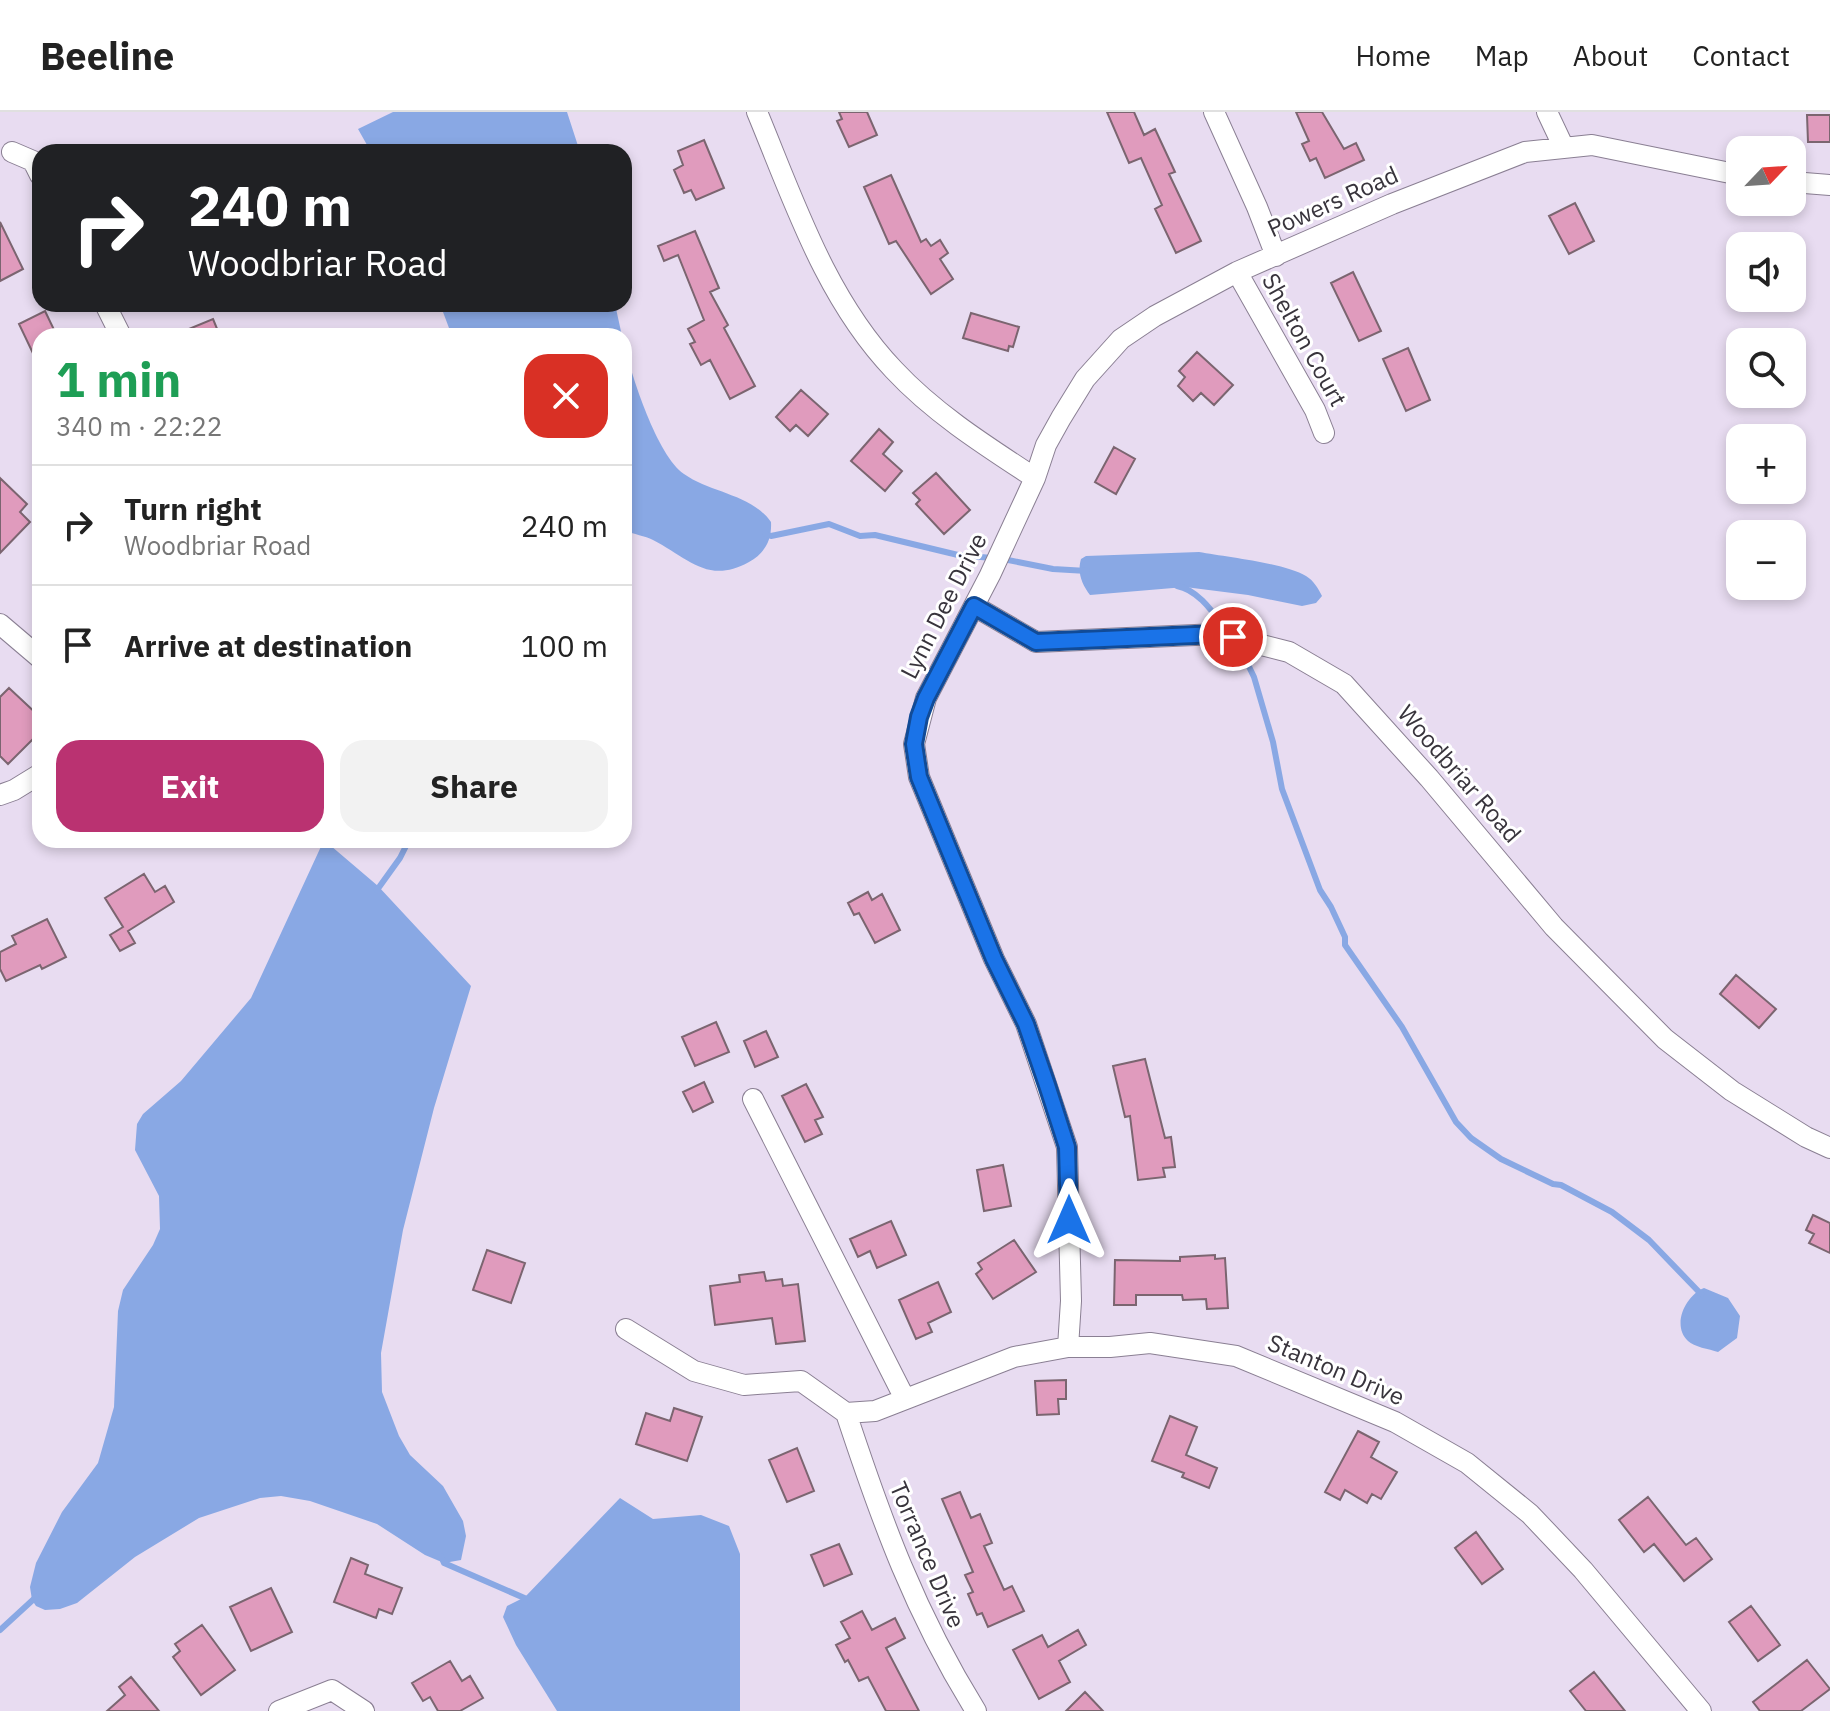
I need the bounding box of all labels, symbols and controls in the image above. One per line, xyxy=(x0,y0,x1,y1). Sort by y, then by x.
text: Beeline xyxy=(40,31,174,80)
text: Home xyxy=(1355,37,1431,74)
text: Map xyxy=(1475,37,1529,74)
text: About xyxy=(1573,37,1648,74)
text: Contact xyxy=(1692,37,1790,74)
north arrow xyxy=(1726,136,1806,216)
map controls xyxy=(1726,136,1806,600)
street label: Powers Road xyxy=(1262,158,1403,244)
text: 240 m xyxy=(188,169,352,241)
icon: right xyxy=(56,176,160,280)
button: sound xyxy=(1726,232,1806,312)
text: Woodbriar Road xyxy=(188,239,448,286)
street label: Shelton Court xyxy=(1255,267,1355,412)
button: search xyxy=(1726,328,1806,408)
text: 1 min xyxy=(56,348,181,410)
button: close xyxy=(524,354,608,438)
text: 340 m · 22:22 xyxy=(56,409,222,443)
button: + xyxy=(1726,424,1806,504)
text: Turn right xyxy=(124,489,262,528)
icon: right xyxy=(56,503,100,547)
text: 240 m xyxy=(521,506,608,545)
button: − xyxy=(1726,520,1806,600)
street label: Lynn Dee Drive xyxy=(893,527,994,684)
text: Woodbriar Road xyxy=(124,528,311,562)
pin xyxy=(1199,603,1267,671)
icon: arrive xyxy=(1211,615,1255,659)
icon: arrive xyxy=(56,623,100,667)
text: Arrive at destination xyxy=(124,626,412,665)
text: 100 m xyxy=(521,626,608,665)
street label: Woodbriar Road xyxy=(1391,698,1529,849)
button: Exit xyxy=(56,740,324,832)
button: Share xyxy=(340,740,608,832)
position arrow xyxy=(1027,1178,1111,1262)
street label: Stanton Drive xyxy=(1263,1326,1410,1412)
street label: Torrance Drive xyxy=(883,1477,973,1633)

